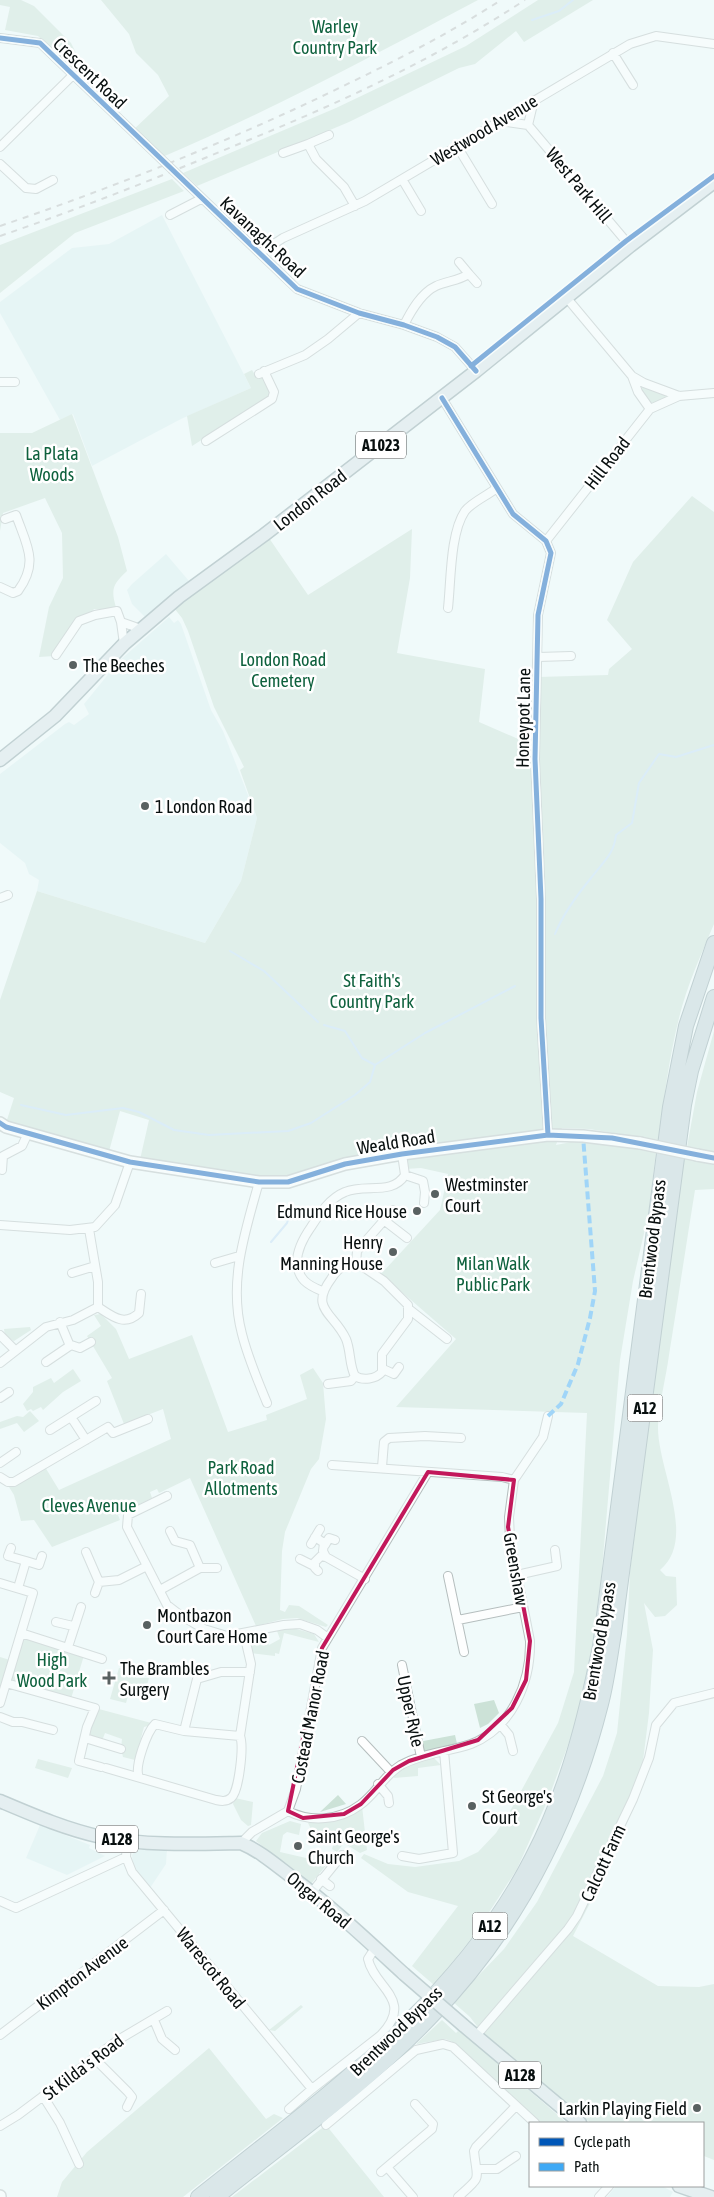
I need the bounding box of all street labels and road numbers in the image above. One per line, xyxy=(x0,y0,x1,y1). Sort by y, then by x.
street label: Crescent Road xyxy=(49,33,131,113)
street label: Westwood Avenue xyxy=(427,90,541,170)
street label: West Park Hill xyxy=(542,143,617,227)
street label: Kavanaghs Road xyxy=(216,192,310,282)
road number: A1023 xyxy=(356,432,406,458)
street label: Hill Road xyxy=(580,433,634,493)
street label: London Road xyxy=(269,465,351,535)
street label: Honeypot Lane xyxy=(512,668,534,768)
street label: Weald Road xyxy=(355,1125,437,1159)
street label: Brentwood Bypass xyxy=(634,1178,670,1300)
road number: A12 xyxy=(628,1395,662,1422)
street label: Greenshaw xyxy=(499,1531,533,1608)
street label: Brentwood Bypass xyxy=(578,1580,620,1702)
street label: Costead Manor Road xyxy=(287,1649,333,1785)
street label: Upper Ryle xyxy=(393,1673,429,1749)
street label: Calcott Farm xyxy=(576,1821,630,1905)
road number: A128 xyxy=(96,1826,138,1852)
street label: Ongar Road xyxy=(283,1867,355,1933)
road number: A12 xyxy=(472,1912,508,1940)
street label: Warescot Road xyxy=(172,1923,250,2013)
street label: Kimpton Avenue xyxy=(32,1932,132,2014)
street label: Brentwood Bypass xyxy=(346,1982,446,2080)
street label: St Kilda's Road xyxy=(38,2030,128,2104)
road number: A128 xyxy=(499,2062,541,2088)

